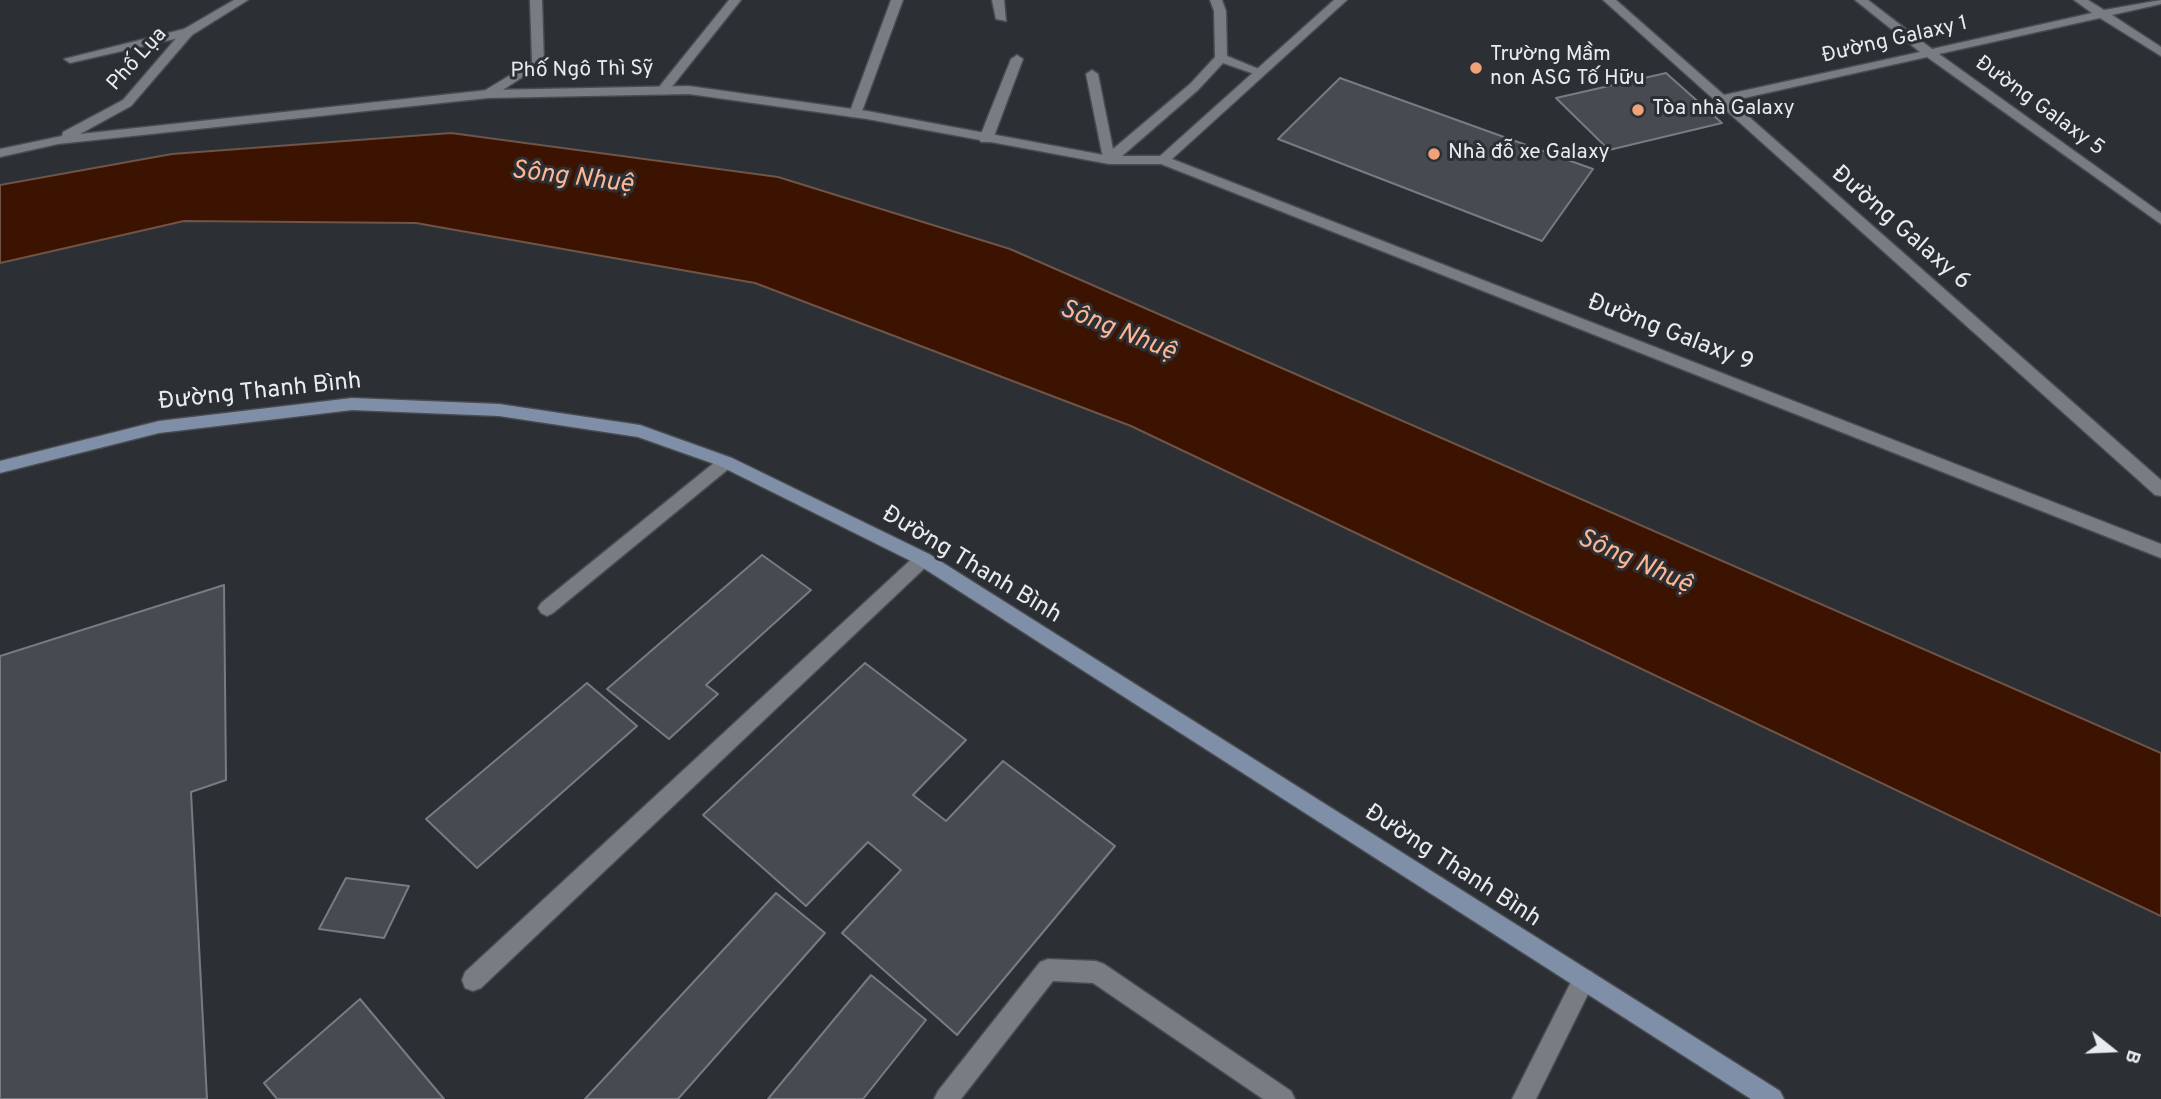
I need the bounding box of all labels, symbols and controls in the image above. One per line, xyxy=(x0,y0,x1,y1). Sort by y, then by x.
street label: Đường Galaxy 1 xyxy=(1820,12,1970,70)
street label: Phố Lụa xyxy=(103,23,173,97)
place label: Trường Mầm non ASG Tố Hữu xyxy=(1490,43,1645,93)
street label: Đường Galaxy 5 xyxy=(1969,52,2109,162)
street label: Phố Ngô Thì Sỹ xyxy=(510,57,654,85)
marker: Trường Mầm non ASG Tố Hữu xyxy=(1468,60,1484,76)
place label: Tòa nhà Galaxy xyxy=(1652,97,1795,123)
marker: Tòa nhà Galaxy xyxy=(1630,102,1646,118)
place label: Nhà đỗ xe Galaxy xyxy=(1448,141,1610,167)
marker: Nhà đỗ xe Galaxy xyxy=(1426,146,1442,162)
water label: Sông Nhuệ xyxy=(509,156,635,202)
street label: Đường Galaxy 6 xyxy=(1824,161,1976,297)
street label: Đường Galaxy 9 xyxy=(1583,289,1757,379)
water label: Sông Nhuệ xyxy=(1054,295,1180,369)
street label: Đường Thanh Bình xyxy=(157,368,363,418)
street label: Đường Thanh Bình xyxy=(876,501,1066,631)
water label: Sông Nhuệ xyxy=(1572,524,1696,602)
street label: Đường Thanh Bình xyxy=(1359,799,1545,935)
north arrow xyxy=(2077,1015,2147,1085)
text: B xyxy=(2119,1047,2145,1066)

